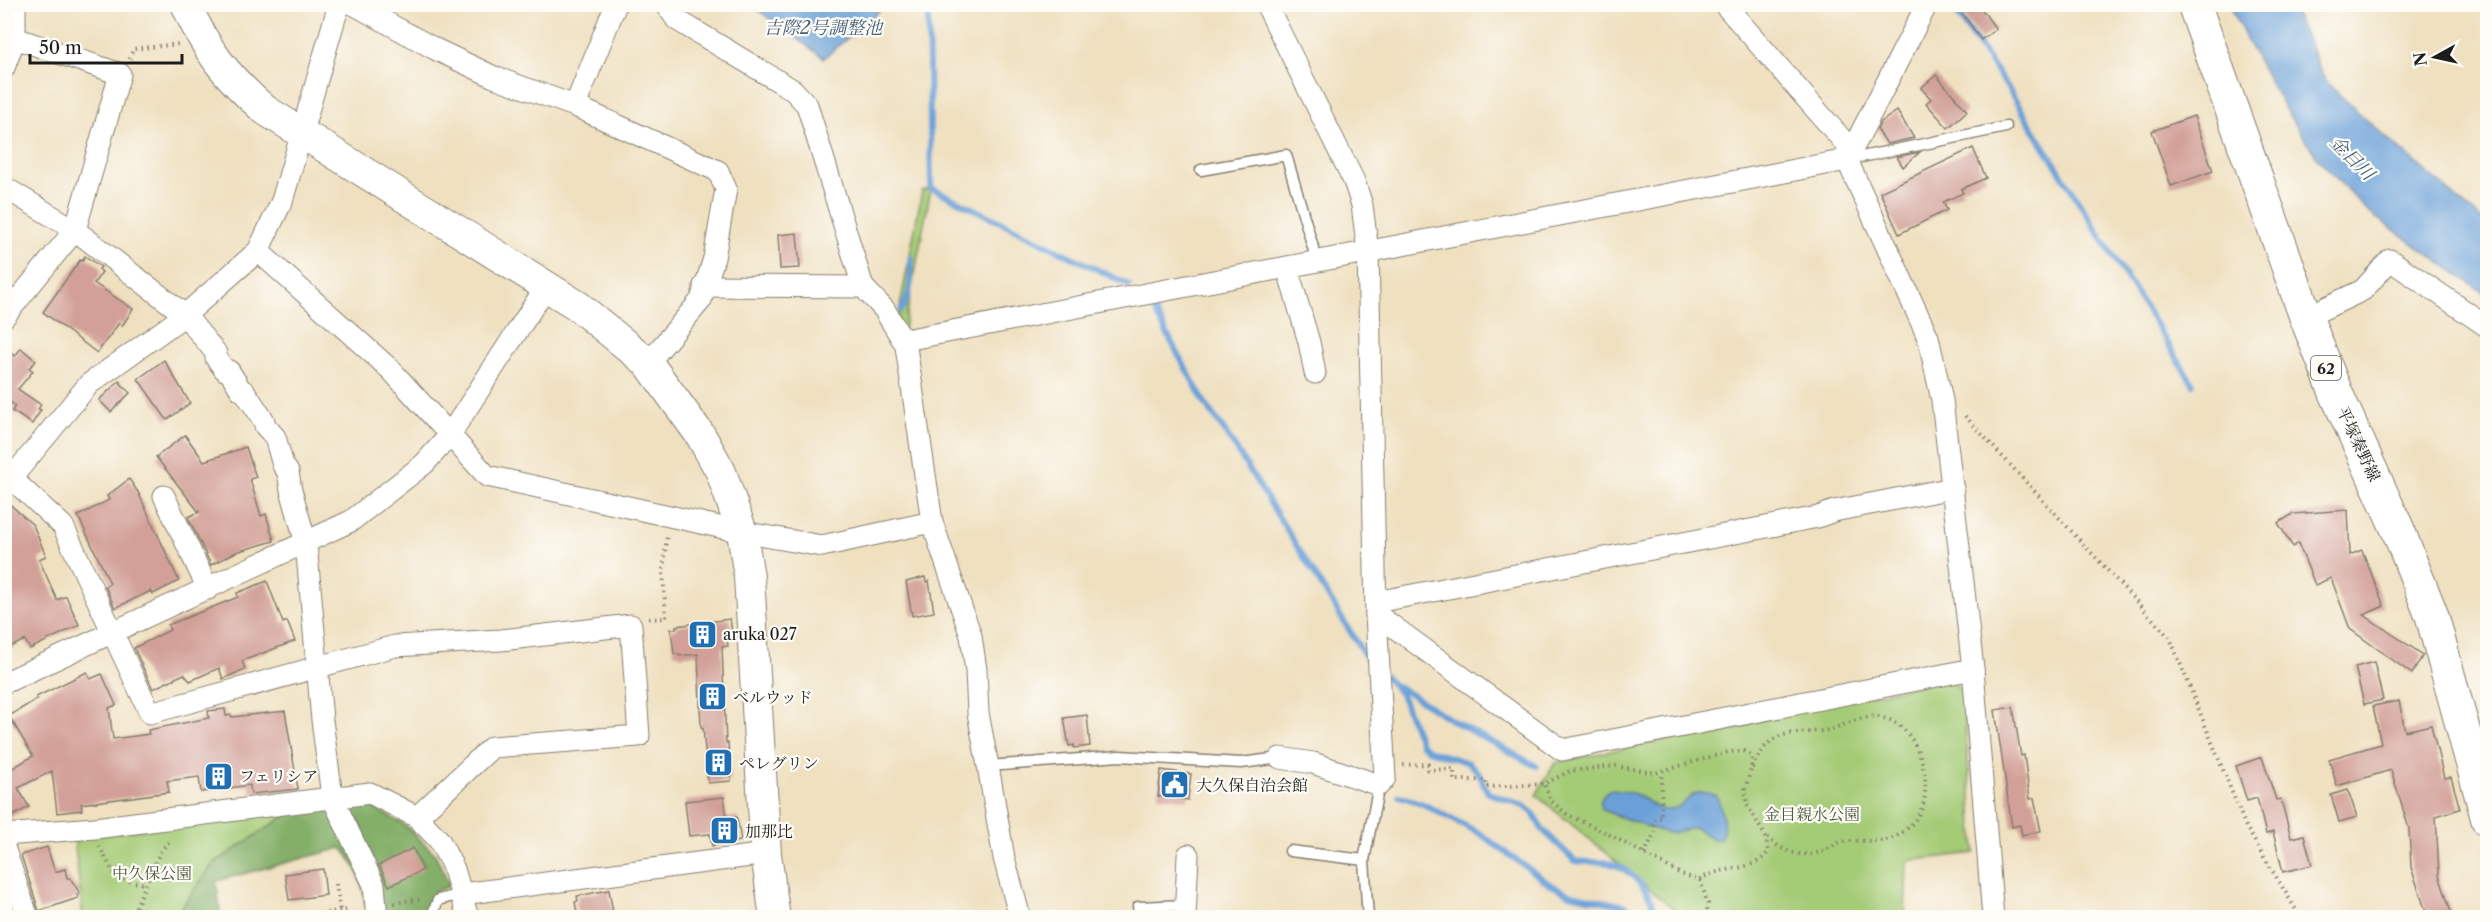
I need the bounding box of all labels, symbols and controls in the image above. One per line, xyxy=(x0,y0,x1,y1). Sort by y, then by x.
water label: 吉際2号調整池 xyxy=(764,17,884,39)
scale bar xyxy=(30,27,182,65)
north arrow xyxy=(2405,27,2465,87)
text: 50 m xyxy=(39,37,82,59)
text: N xyxy=(2409,51,2431,67)
water label: 金目川 xyxy=(2325,131,2380,186)
road number: 62 xyxy=(2311,356,2341,380)
street label: 平塚秦野線 xyxy=(2333,404,2385,484)
building icon: aruka 027 xyxy=(686,618,718,650)
place label: aruka 027 xyxy=(723,624,797,644)
building icon: ベルウッド xyxy=(696,681,728,713)
place label: ベルウッド xyxy=(733,687,813,707)
building icon: ペレグリン xyxy=(702,747,734,779)
place label: ペレグリン xyxy=(739,753,819,773)
building icon: フェリシア xyxy=(202,760,234,792)
place label: フェリシア xyxy=(239,766,318,786)
public building icon: 大久保自治会館 xyxy=(1159,769,1191,801)
place label: 大久保自治会館 xyxy=(1196,775,1308,795)
park label: 金目親水公園 xyxy=(1764,804,1860,824)
building icon: 加那比 xyxy=(708,815,740,847)
place label: 加那比 xyxy=(745,821,793,841)
park label: 中久保公園 xyxy=(112,863,192,883)

